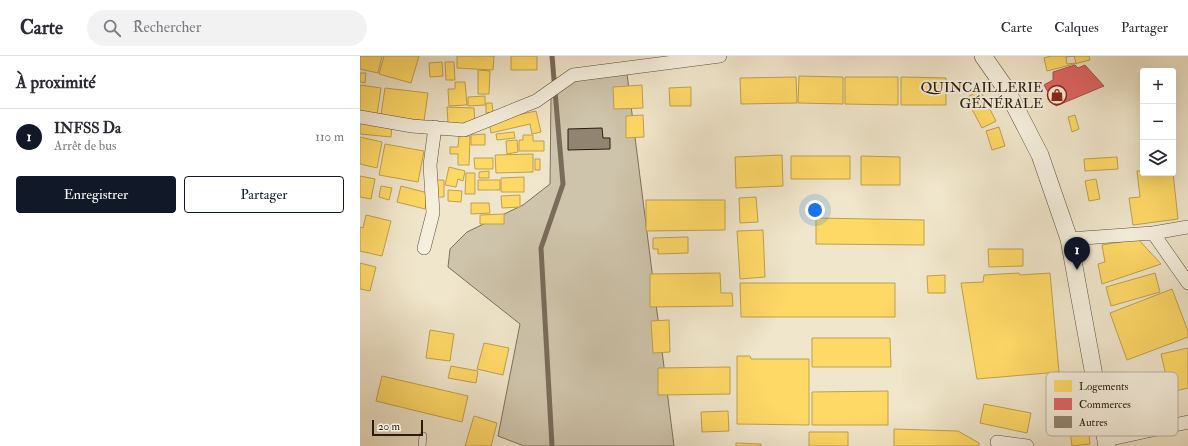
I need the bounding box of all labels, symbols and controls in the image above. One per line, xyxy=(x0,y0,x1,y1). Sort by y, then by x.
search box xyxy=(87,10,367,46)
text: Carte xyxy=(20,16,63,40)
icon: search xyxy=(101,17,123,39)
text: Rechercher xyxy=(133,18,201,37)
text: Carte xyxy=(1001,19,1032,36)
text: Calques xyxy=(1054,19,1099,36)
text: Partager xyxy=(1121,19,1168,36)
map controls xyxy=(1140,68,1176,176)
button: + xyxy=(1140,68,1176,104)
text: À proximité xyxy=(16,72,96,93)
place label: QUINCAILLERIE GÉNÉRALE xyxy=(921,79,1043,112)
shop icon: QUINCAILLERIE GÉNÉRALE xyxy=(1046,84,1068,106)
button: − xyxy=(1140,104,1176,140)
text: INFSS Da xyxy=(54,119,121,138)
text: 1 xyxy=(27,129,31,145)
text: 110 m xyxy=(315,129,344,145)
text: Arrêt de bus xyxy=(54,138,116,154)
button: layers xyxy=(1140,140,1176,176)
button: Enregistrer xyxy=(16,176,176,213)
button: Partager xyxy=(184,176,344,213)
your location xyxy=(805,200,825,220)
pin: 1 xyxy=(1064,237,1090,270)
legend xyxy=(1046,372,1178,436)
text: Logements xyxy=(1079,380,1129,393)
text: Commerces xyxy=(1079,398,1131,411)
text: Autres xyxy=(1078,416,1108,429)
scale bar xyxy=(372,418,423,437)
text: 20 m xyxy=(378,420,400,433)

